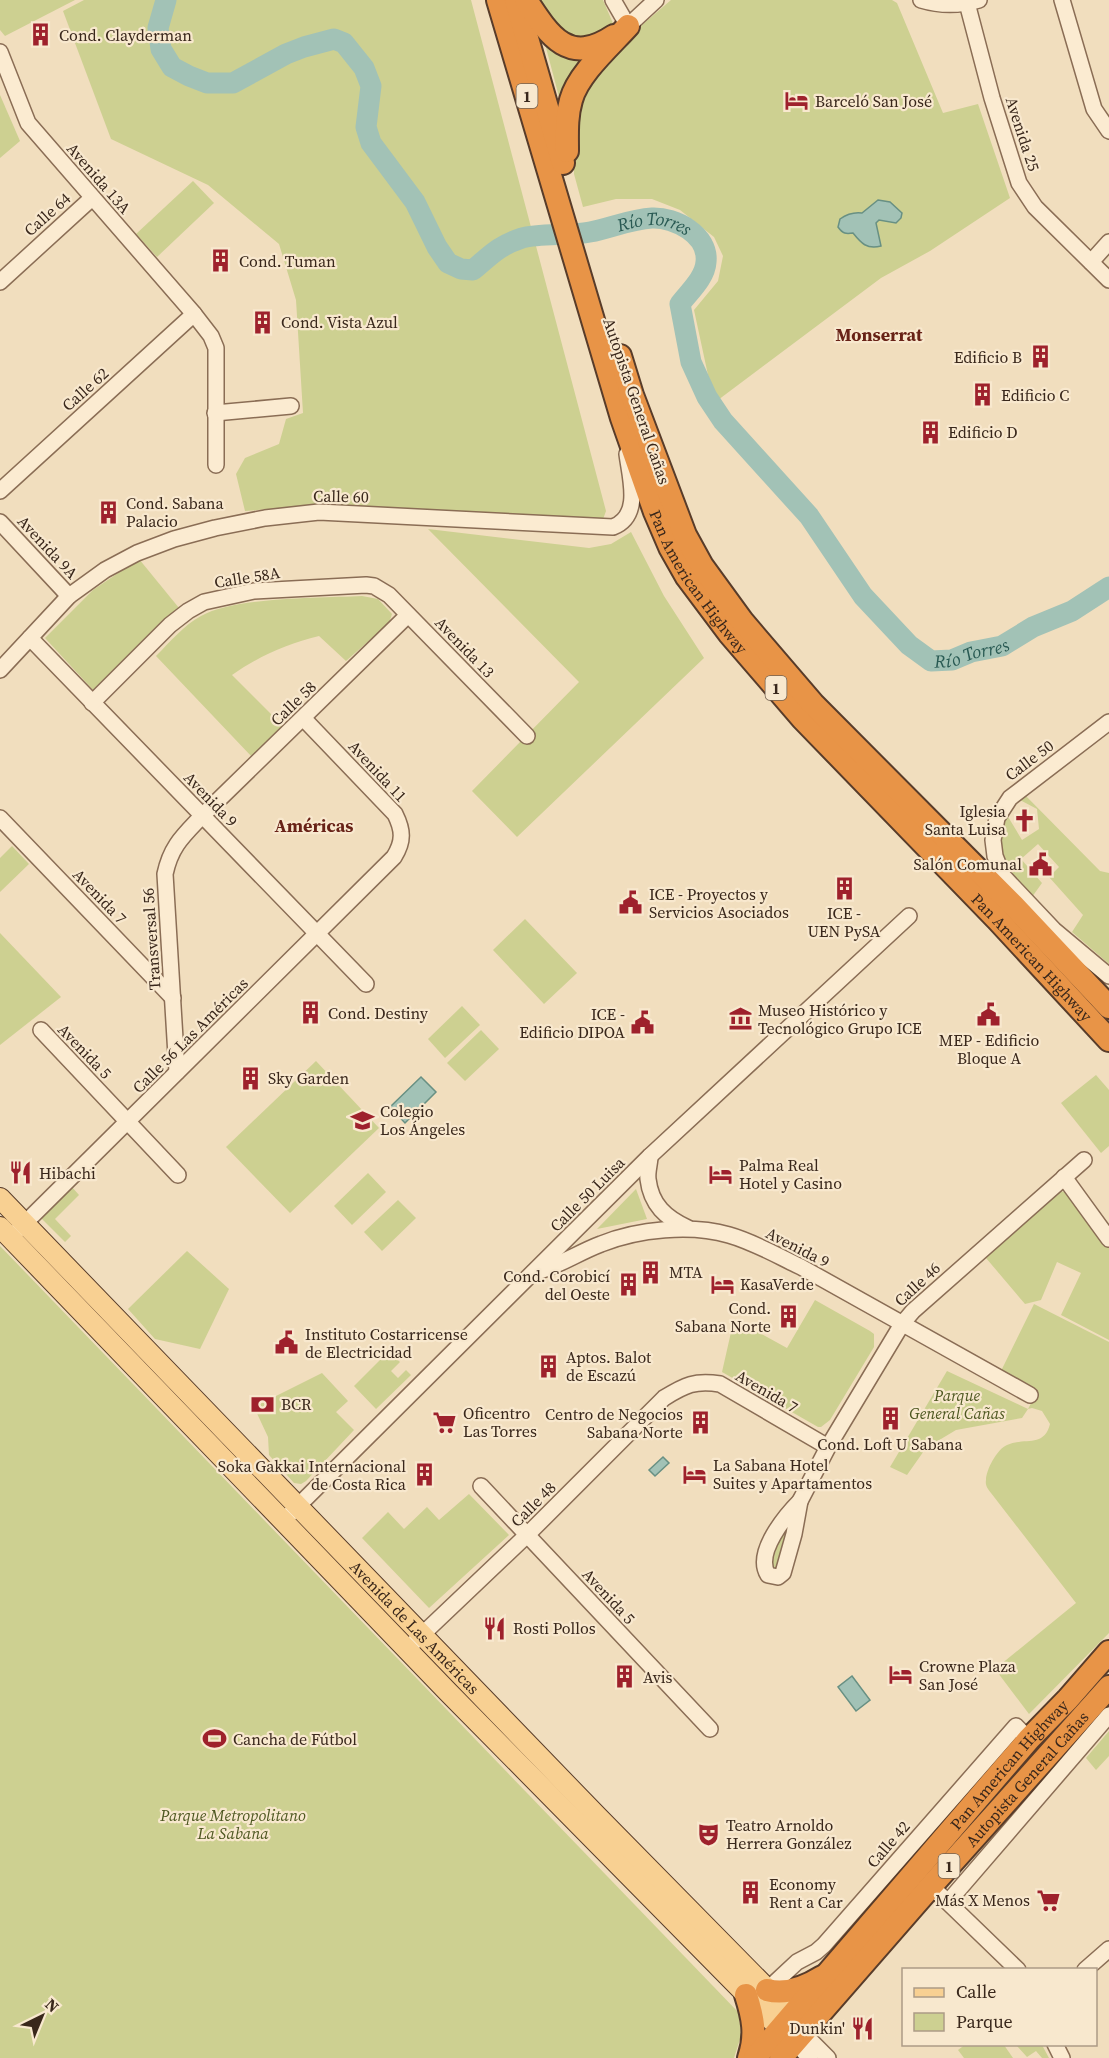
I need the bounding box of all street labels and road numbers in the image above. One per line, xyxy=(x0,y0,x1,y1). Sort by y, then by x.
road number: 1 xyxy=(516,84,538,108)
street label: Avenida 25 xyxy=(1001,94,1045,174)
street label: Avenida 13A xyxy=(62,138,136,218)
street label: Calle 64 xyxy=(19,187,75,241)
street label: Autopista General Cañas xyxy=(598,315,676,487)
street label: Calle 62 xyxy=(57,362,113,416)
street label: Calle 60 xyxy=(313,485,369,507)
street label: Pan American Highway xyxy=(644,506,753,659)
street label: Avenida 9A xyxy=(13,510,83,584)
street label: Calle 58A xyxy=(213,561,282,593)
street label: Avenida 13 xyxy=(430,612,500,682)
street label: Calle 58 xyxy=(265,676,321,730)
road number: 1 xyxy=(766,676,786,700)
street label: Calle 50 xyxy=(1000,734,1058,786)
street label: Avenida 11 xyxy=(344,735,412,807)
street label: Avenida 9 xyxy=(179,767,243,831)
street label: Avenida 7 xyxy=(68,864,132,928)
street label: Transversal 56 xyxy=(136,887,166,991)
street label: Pan American Highway xyxy=(967,888,1098,1027)
street label: Calle 56 Las Américas xyxy=(127,972,253,1098)
street label: Avenida 5 xyxy=(53,1019,117,1083)
street label: Calle 50 Luisa xyxy=(545,1151,630,1236)
street label: Avenida 9 xyxy=(762,1222,834,1272)
street label: Calle 46 xyxy=(889,1257,945,1311)
street label: Avenida 7 xyxy=(732,1364,802,1418)
street label: Calle 48 xyxy=(506,1477,560,1531)
street label: Avenida de Las Américas xyxy=(345,1556,485,1699)
street label: Avenida 5 xyxy=(577,1563,641,1629)
street label: Pan American Highway xyxy=(945,1694,1073,1835)
street label: Autopista General Cañas xyxy=(960,1706,1093,1851)
street label: Calle 42 xyxy=(861,1816,915,1872)
road number: 1 xyxy=(938,1854,960,1878)

